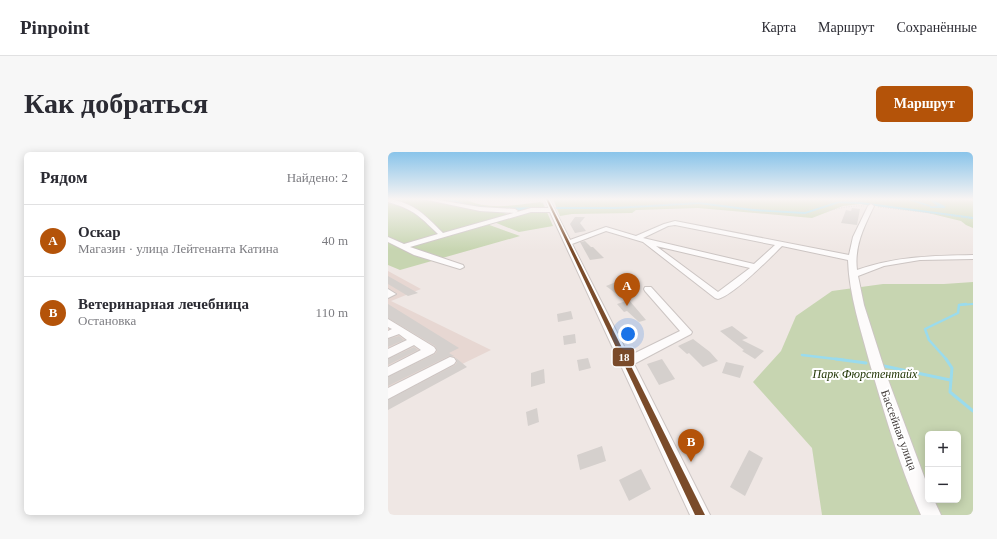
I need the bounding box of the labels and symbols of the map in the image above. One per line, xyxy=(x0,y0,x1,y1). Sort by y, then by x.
pin: A xyxy=(614,273,640,306)
your location xyxy=(618,324,638,344)
line badge: 18 xyxy=(612,347,635,367)
text: 18 xyxy=(619,351,630,363)
park label: Парк Фюрстентайх xyxy=(812,367,918,381)
street label: Бассейная улица xyxy=(878,388,920,473)
pin: B xyxy=(678,429,704,462)

